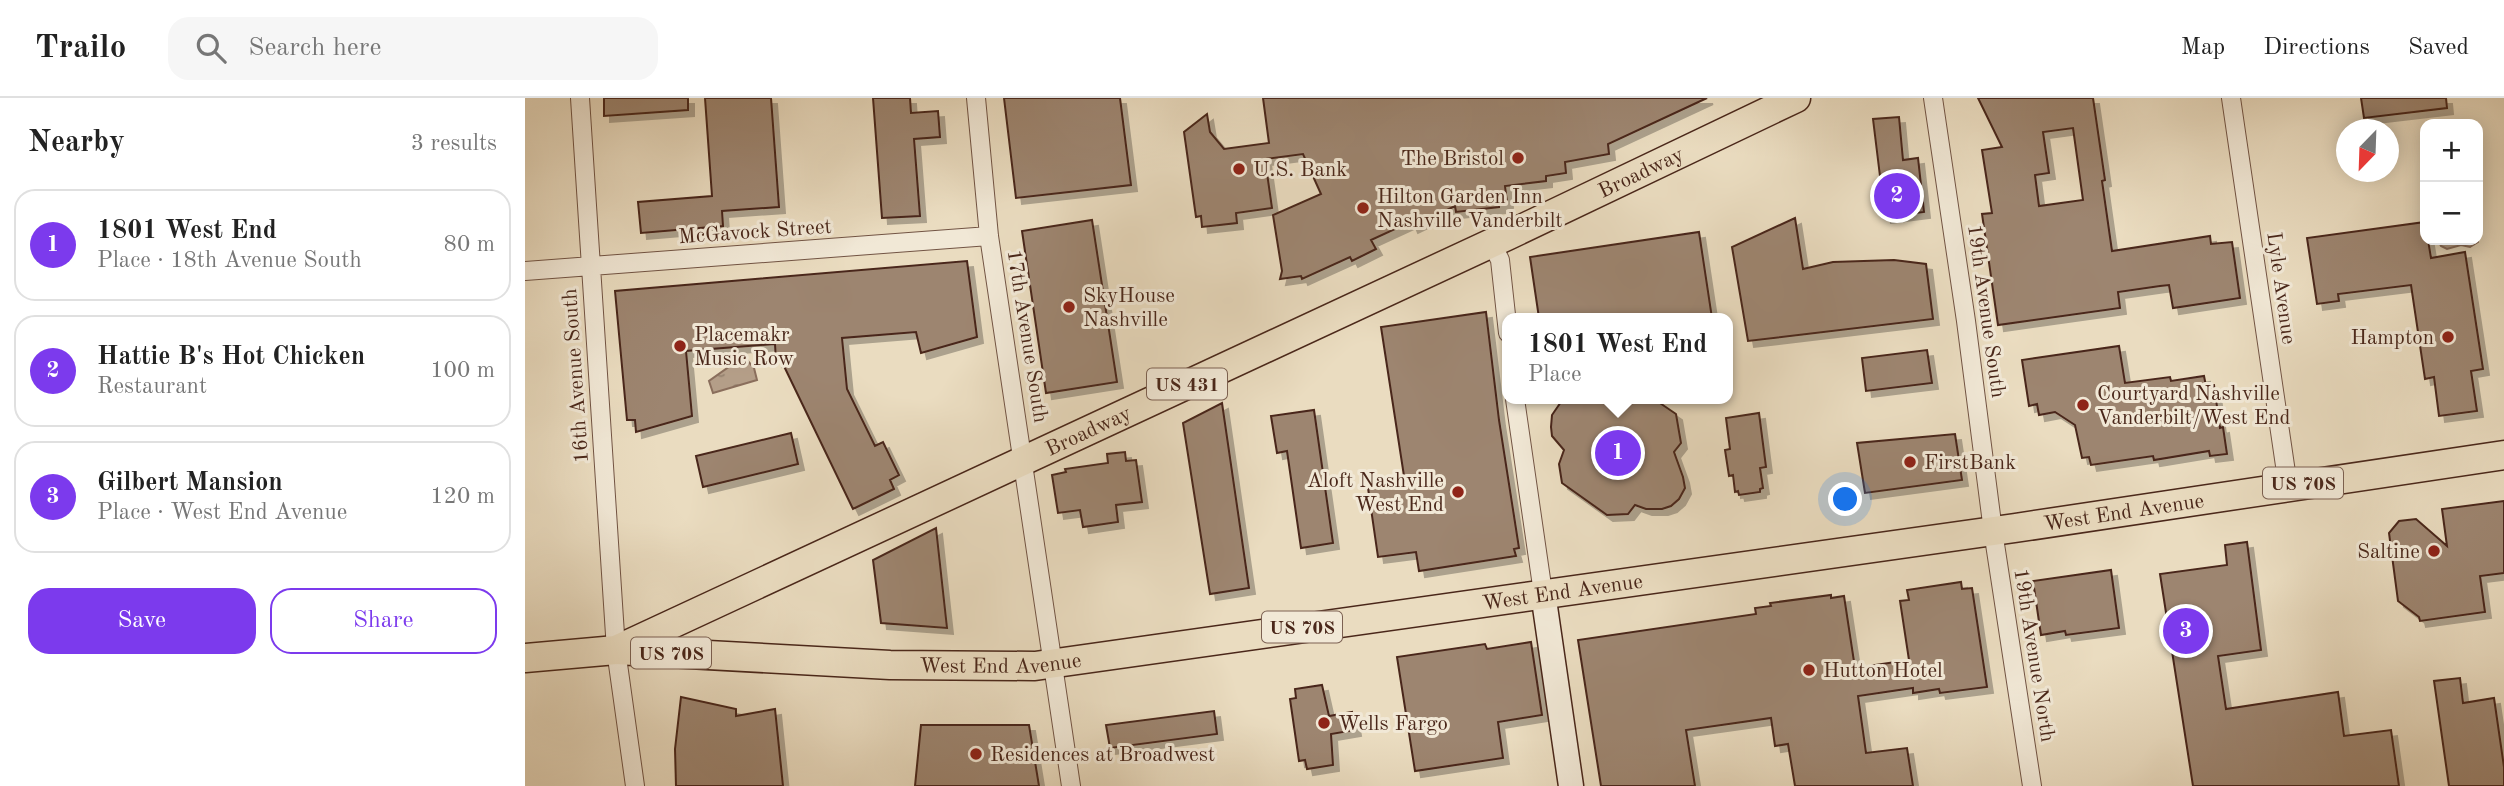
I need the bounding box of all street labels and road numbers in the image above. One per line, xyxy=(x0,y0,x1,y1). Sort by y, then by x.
street label: Broadway xyxy=(1595,144,1687,203)
street label: McGavock Street xyxy=(678,217,833,248)
street label: 19th Avenue South xyxy=(1963,223,2008,399)
street label: Lyle Avenue xyxy=(2262,231,2299,346)
street label: 17th Avenue South xyxy=(1002,248,1051,424)
street label: 16th Avenue South xyxy=(560,288,593,464)
road number: US 431 xyxy=(1147,368,1227,400)
street label: Broadway xyxy=(1043,403,1135,461)
road number: US 70S xyxy=(2263,468,2343,498)
street label: West End Avenue xyxy=(2042,491,2206,536)
street label: 19th Avenue North xyxy=(2009,567,2058,744)
street label: West End Avenue xyxy=(1481,572,1644,615)
road number: US 70S xyxy=(1262,612,1342,642)
road number: US 70S xyxy=(631,638,711,668)
street label: West End Avenue xyxy=(920,651,1083,678)

